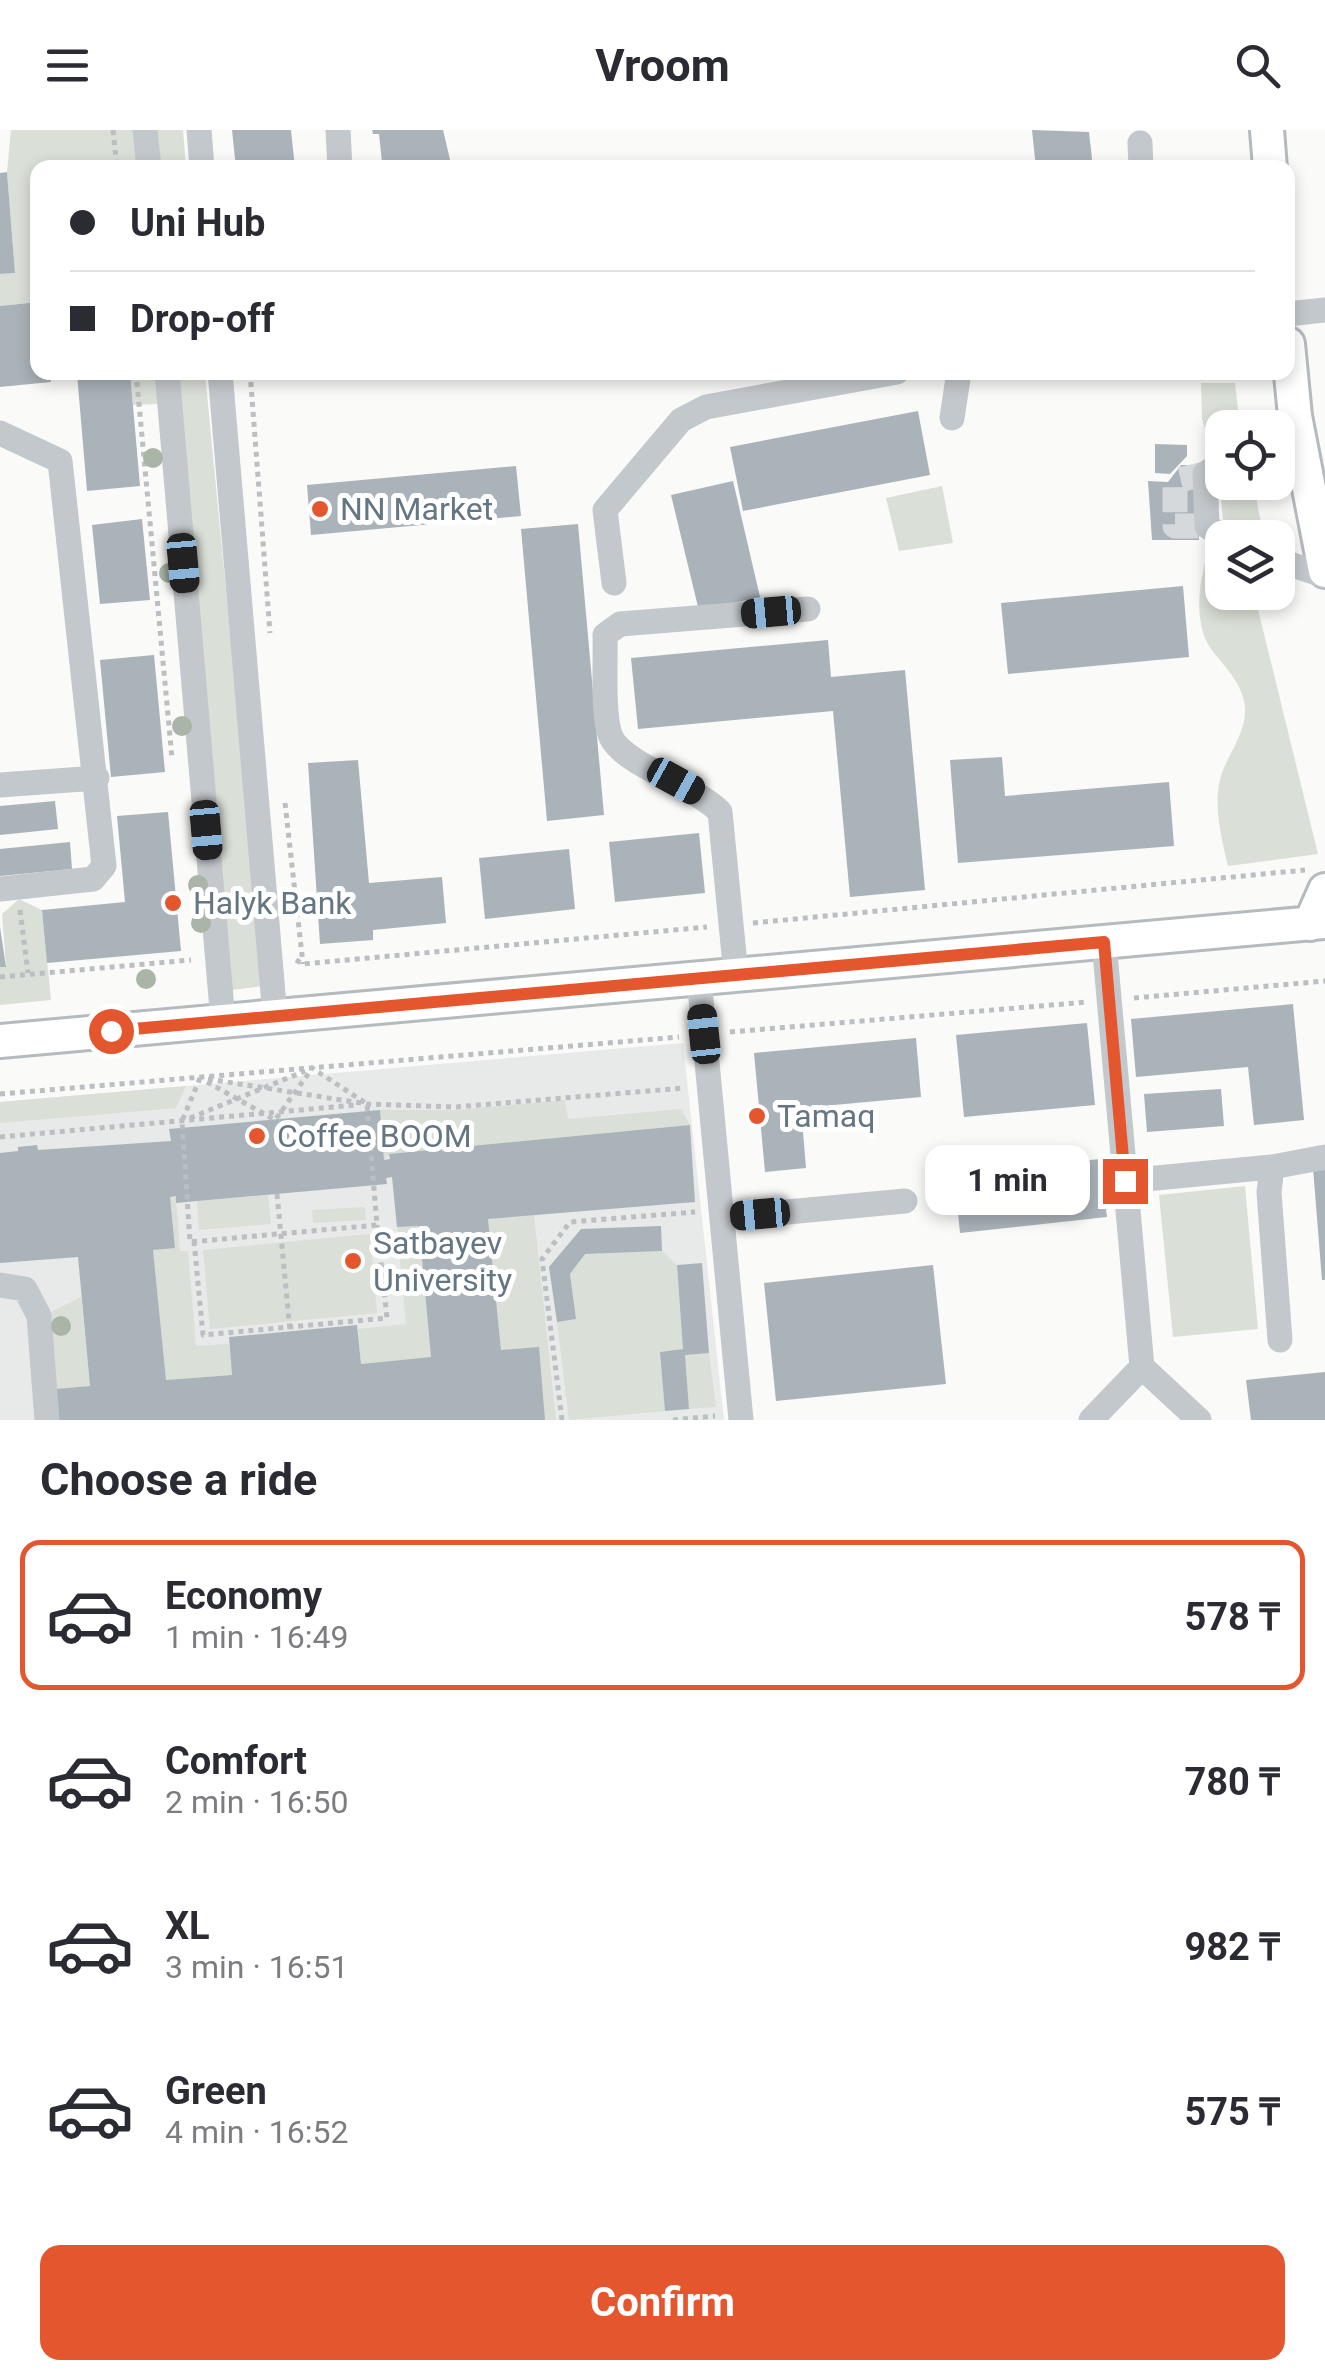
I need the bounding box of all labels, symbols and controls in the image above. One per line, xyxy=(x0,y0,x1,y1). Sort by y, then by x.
icon: menu xyxy=(40,38,95,93)
icon: search xyxy=(1230,38,1285,93)
text: Vroom xyxy=(595,39,730,92)
text: Uni Hub xyxy=(130,201,265,245)
text: Drop-off xyxy=(130,297,275,341)
map controls xyxy=(1205,410,1295,610)
button: locate xyxy=(1205,410,1295,500)
place label: NN Market xyxy=(340,490,493,528)
marker: NN Market xyxy=(309,498,331,520)
button: layers xyxy=(1205,520,1295,610)
car xyxy=(165,532,201,594)
car xyxy=(740,594,802,630)
car xyxy=(642,753,710,809)
car xyxy=(188,799,224,861)
place label: Halyk Bank xyxy=(193,884,352,922)
marker: Halyk Bank xyxy=(162,892,184,914)
car xyxy=(686,1003,722,1065)
route start xyxy=(89,1009,134,1054)
place label: Tamaq xyxy=(777,1097,875,1135)
marker: Tamaq xyxy=(746,1105,768,1127)
place label: Coffee BOOM xyxy=(277,1117,472,1155)
marker: Coffee BOOM xyxy=(246,1125,268,1147)
callout: 1 min xyxy=(925,1146,1090,1216)
route end xyxy=(1103,1159,1148,1204)
text: 1 min xyxy=(967,1161,1048,1199)
car xyxy=(729,1196,791,1232)
place label: Satbayev University xyxy=(373,1224,512,1299)
marker: Satbayev University xyxy=(342,1250,364,1272)
text: Choose a ride xyxy=(40,1453,317,1506)
icon: car xyxy=(45,1570,135,1660)
text: Economy xyxy=(165,1574,322,1618)
text: 578 ₸ xyxy=(1184,1595,1280,1639)
text: 1 min · 16:49 xyxy=(165,1618,348,1656)
icon: car xyxy=(45,1735,135,1825)
text: Comfort xyxy=(165,1739,307,1783)
text: 780 ₸ xyxy=(1184,1760,1280,1804)
text: 2 min · 16:50 xyxy=(165,1783,348,1821)
icon: car xyxy=(45,1900,135,1990)
text: XL xyxy=(165,1904,210,1948)
text: 982 ₸ xyxy=(1184,1925,1280,1969)
text: 3 min · 16:51 xyxy=(165,1948,348,1986)
icon: car xyxy=(45,2065,135,2155)
text: Green xyxy=(165,2069,267,2113)
text: 575 ₸ xyxy=(1184,2090,1280,2134)
text: 4 min · 16:52 xyxy=(165,2113,348,2151)
button: Confirm xyxy=(40,2245,1285,2360)

